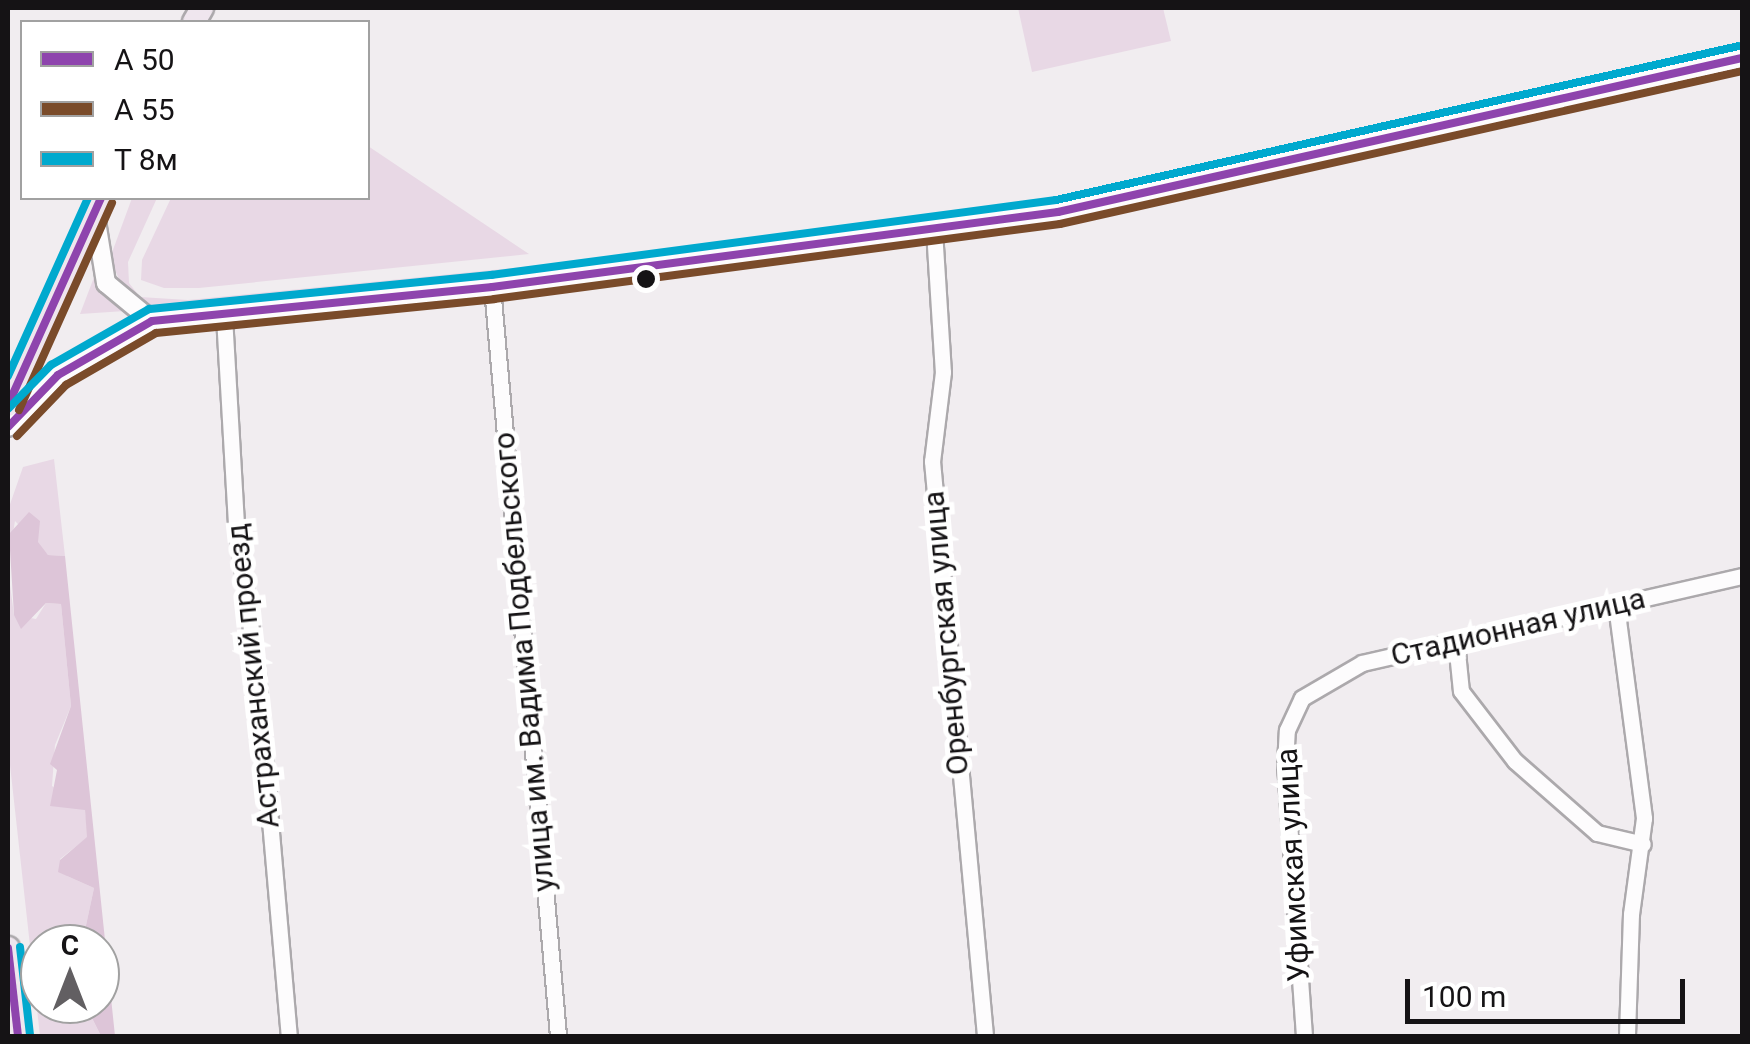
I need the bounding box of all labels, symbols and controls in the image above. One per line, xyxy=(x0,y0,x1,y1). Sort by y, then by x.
legend xyxy=(20,20,370,200)
text: А 50 xyxy=(114,42,175,77)
text: А 55 xyxy=(114,92,175,127)
text: Т 8м xyxy=(114,142,178,177)
unlabelled marker xyxy=(636,269,656,289)
street label: улица им. Вадима Подбельского xyxy=(486,431,562,893)
street label: Оренбургская улица xyxy=(916,489,976,777)
street label: Астраханский проезд xyxy=(219,522,287,830)
street label: Стадионная улица xyxy=(1387,580,1649,674)
street label: Уфимская улица xyxy=(1269,747,1317,983)
north arrow xyxy=(20,924,120,1024)
text: С xyxy=(61,929,79,962)
scale bar xyxy=(1410,959,1690,1021)
text: 100 m xyxy=(1422,979,1506,1014)

